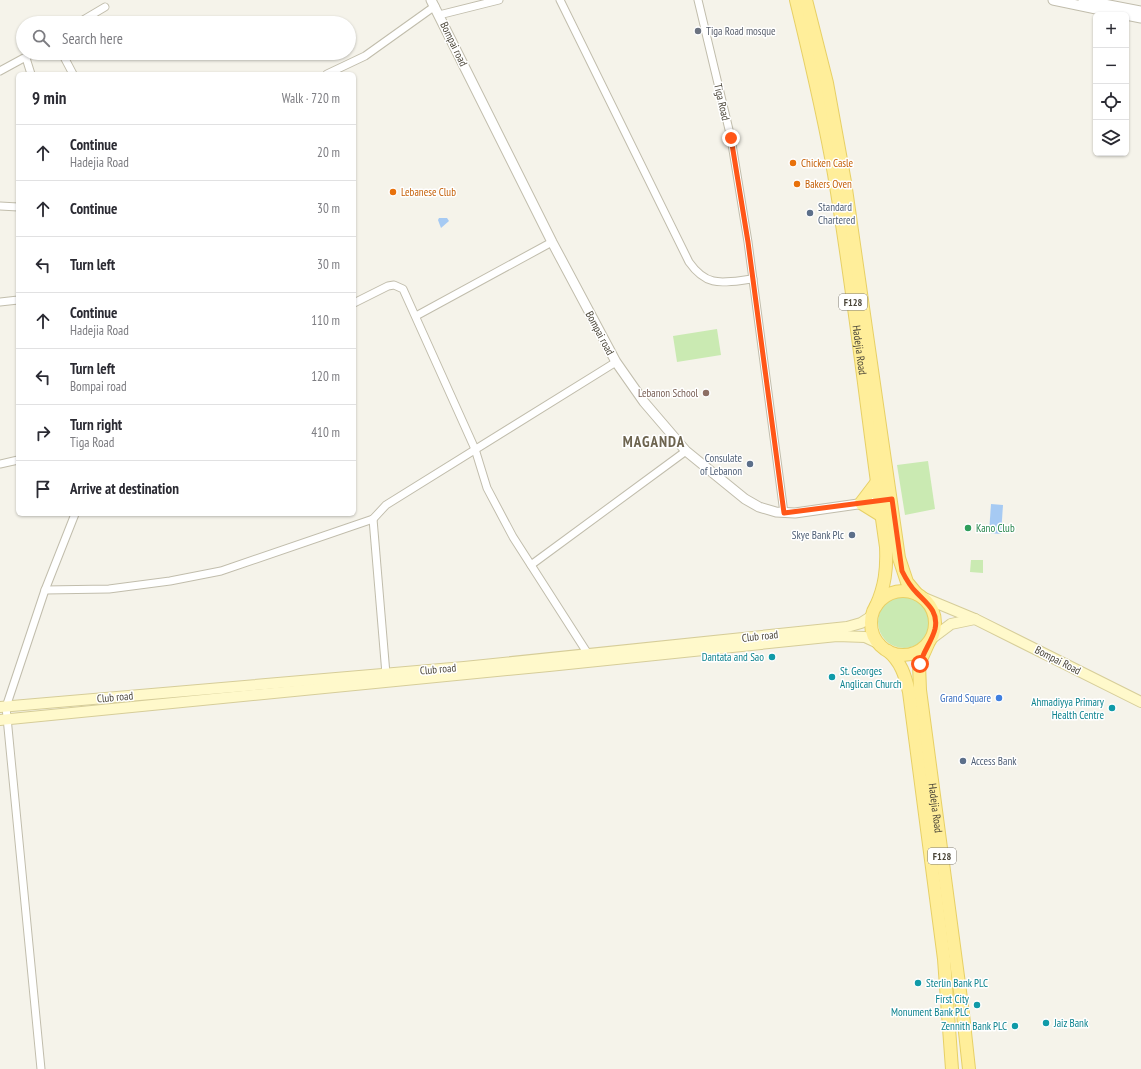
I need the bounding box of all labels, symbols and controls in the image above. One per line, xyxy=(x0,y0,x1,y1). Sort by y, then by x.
map controls xyxy=(1093,12,1129,156)
button: + xyxy=(1093,12,1129,48)
search box xyxy=(16,16,356,60)
street label: Bompai road xyxy=(437,19,471,69)
place label: Tiga Road mosque xyxy=(706,24,776,38)
marker: Tiga Road mosque xyxy=(693,26,703,36)
icon: search xyxy=(30,27,52,49)
text: Search here xyxy=(62,29,123,48)
button: − xyxy=(1093,48,1129,84)
street label: Tiga Road xyxy=(711,82,733,122)
button: locate xyxy=(1093,84,1129,120)
text: 9 min xyxy=(32,87,66,109)
text: Walk · 720 m xyxy=(282,90,340,107)
button: layers xyxy=(1093,120,1129,156)
route end xyxy=(722,129,740,147)
text: Continue xyxy=(70,135,117,154)
icon: ahead xyxy=(32,142,54,164)
text: 20 m xyxy=(317,144,340,161)
text: Hadejia Road xyxy=(70,154,129,171)
place label: Chicken Casle xyxy=(801,156,854,170)
marker: Chicken Casle xyxy=(788,158,798,168)
place label: Bakers Oven xyxy=(805,177,852,191)
marker: Bakers Oven xyxy=(792,179,802,189)
place label: Lebanese Club xyxy=(401,185,456,199)
marker: Lebanese Club xyxy=(388,187,398,197)
icon: ahead xyxy=(32,198,54,220)
text: Continue xyxy=(70,199,117,218)
text: 30 m xyxy=(317,200,340,217)
place label: Standard Chartered xyxy=(818,200,856,227)
marker: Standard Chartered xyxy=(805,208,815,218)
icon: left xyxy=(32,254,54,276)
text: Turn left xyxy=(70,255,115,274)
text: 30 m xyxy=(317,256,340,273)
road number: F128 xyxy=(839,294,867,310)
text: Continue xyxy=(70,303,117,322)
street label: Bompai road xyxy=(583,309,618,358)
icon: ahead xyxy=(32,310,54,332)
text: 110 m xyxy=(311,312,340,329)
text: Hadejia Road xyxy=(70,322,129,339)
street label: Hadejia Road xyxy=(850,324,870,376)
text: Turn left xyxy=(70,359,115,378)
icon: left xyxy=(32,366,54,388)
text: 120 m xyxy=(311,368,340,385)
text: Bompai road xyxy=(70,378,127,395)
place label: Lebanon School xyxy=(638,386,698,400)
marker: Lebanon School xyxy=(701,388,711,398)
text: Turn right xyxy=(70,415,122,434)
icon: right xyxy=(32,422,54,444)
text: 410 m xyxy=(311,424,340,441)
district label: MAGANDA xyxy=(623,432,685,451)
text: Tiga Road xyxy=(70,434,114,451)
place label: Consulate of Lebanon xyxy=(700,451,742,478)
marker: Consulate of Lebanon xyxy=(745,459,755,469)
icon: arrive xyxy=(32,478,54,500)
text: Arrive at destination xyxy=(70,479,179,498)
place label: Kano Club xyxy=(976,521,1015,535)
marker: Kano Club xyxy=(963,523,973,533)
place label: Skye Bank Plc xyxy=(792,528,844,542)
marker: Skye Bank Plc xyxy=(847,530,857,540)
street label: Club road xyxy=(741,627,779,645)
street label: Bompai Road xyxy=(1033,642,1084,678)
place label: Dantata and Sao xyxy=(702,650,764,664)
marker: Dantata and Sao xyxy=(767,652,777,662)
route start xyxy=(911,655,929,673)
street label: Club road xyxy=(419,660,457,678)
place label: St. Georges Anglican Church xyxy=(840,664,902,691)
marker: St. Georges Anglican Church xyxy=(827,672,837,682)
street label: Club road xyxy=(96,688,134,706)
place label: Grand Square xyxy=(940,691,991,705)
marker: Grand Square xyxy=(994,693,1004,703)
place label: Ahmadiyya Primary Health Centre xyxy=(1031,695,1105,722)
marker: Ahmadiyya Primary Health Centre xyxy=(1107,703,1117,713)
place label: Access Bank xyxy=(971,754,1017,768)
marker: Access Bank xyxy=(958,756,968,766)
street label: Hadejia Road xyxy=(925,782,946,834)
road number: F128 xyxy=(928,848,956,864)
place label: Sterlin Bank PLC xyxy=(926,976,988,990)
marker: Sterlin Bank PLC xyxy=(913,978,923,988)
place label: First City Monument Bank PLC xyxy=(891,992,970,1019)
marker: First City Monument Bank PLC xyxy=(972,1000,982,1010)
place label: Jaiz Bank xyxy=(1053,1016,1089,1030)
marker: Jaiz Bank xyxy=(1041,1018,1051,1028)
place label: Zennith Bank PLC xyxy=(941,1019,1007,1033)
marker: Zennith Bank PLC xyxy=(1010,1021,1020,1031)

